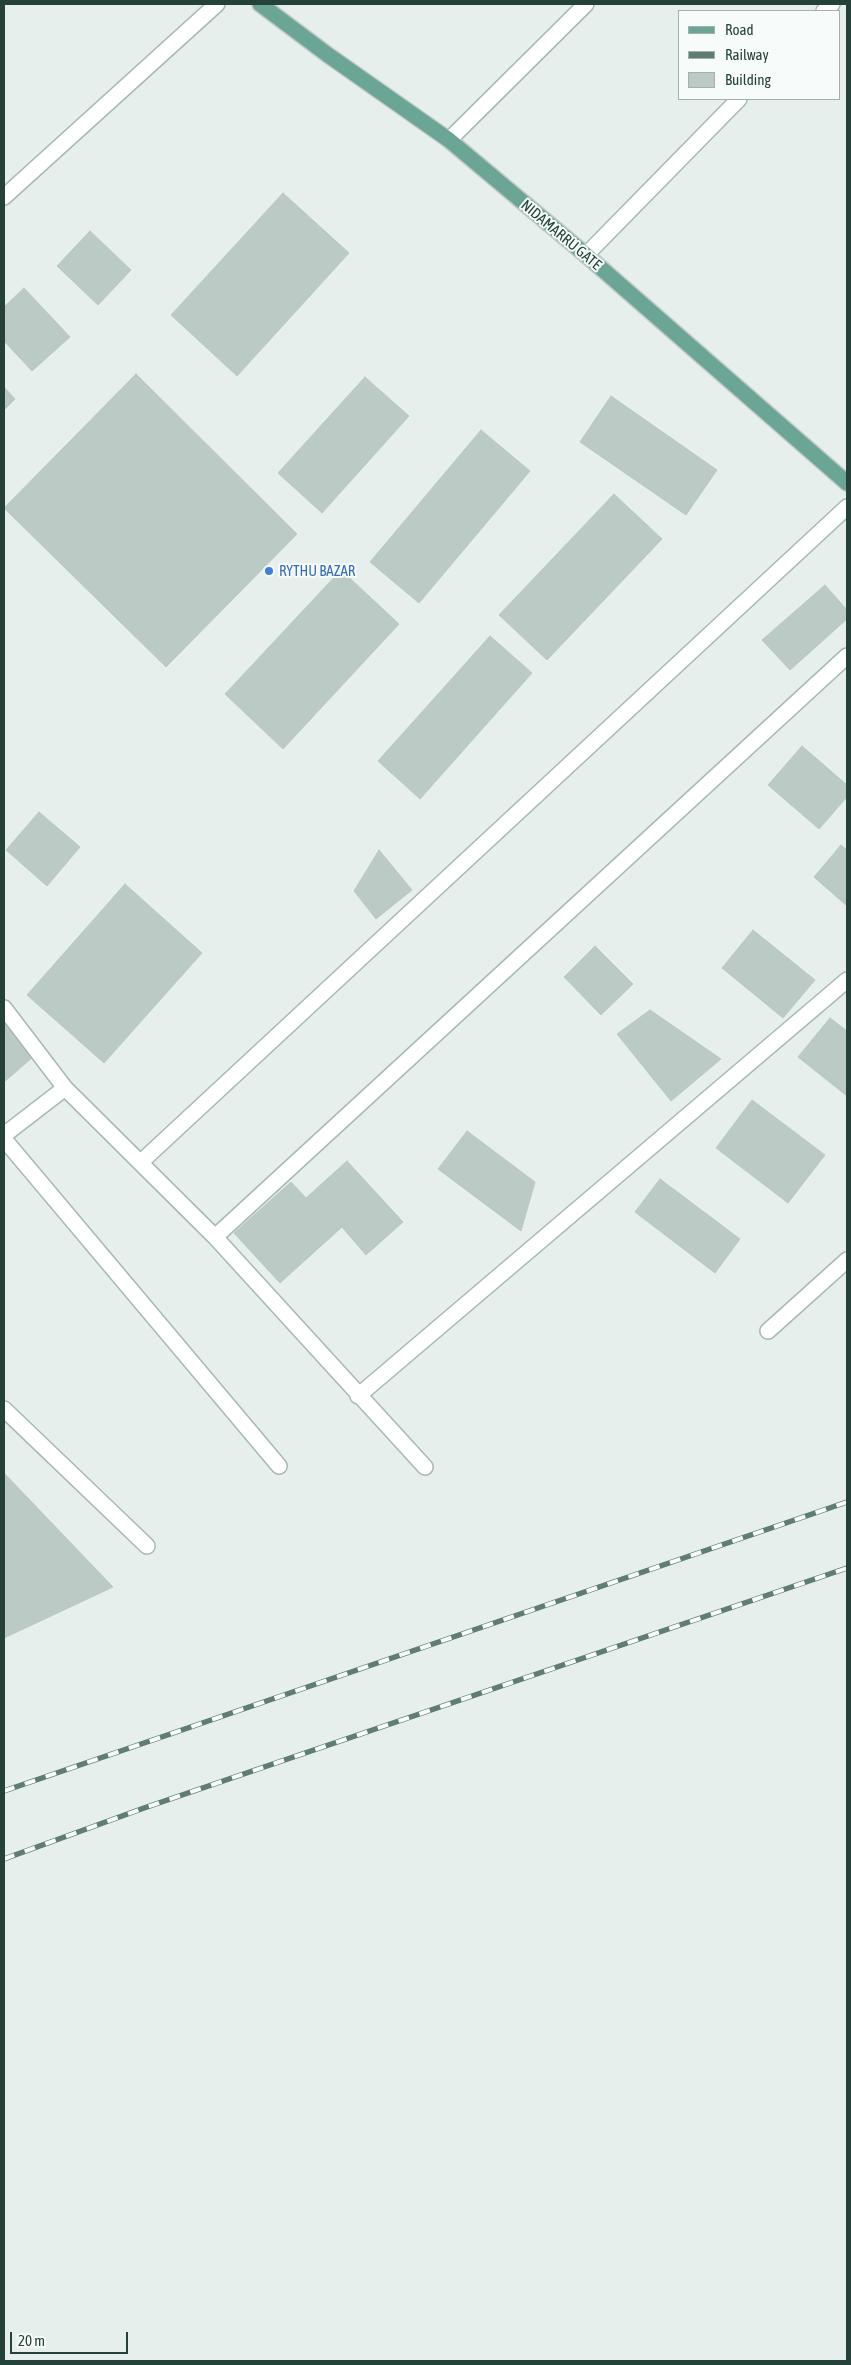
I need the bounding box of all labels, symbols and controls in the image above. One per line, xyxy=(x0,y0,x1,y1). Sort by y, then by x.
legend xyxy=(678,10,841,100)
text: Road xyxy=(725,21,754,38)
text: Railway xyxy=(725,46,769,63)
text: Building xyxy=(725,71,771,88)
street label: NIDAMARRU GATE xyxy=(517,196,605,274)
place label: RYTHU BAZAR xyxy=(279,562,355,580)
marker: RYTHU BAZAR xyxy=(263,565,275,577)
scale bar xyxy=(12,2322,130,2354)
text: 20 m xyxy=(18,2332,45,2349)

